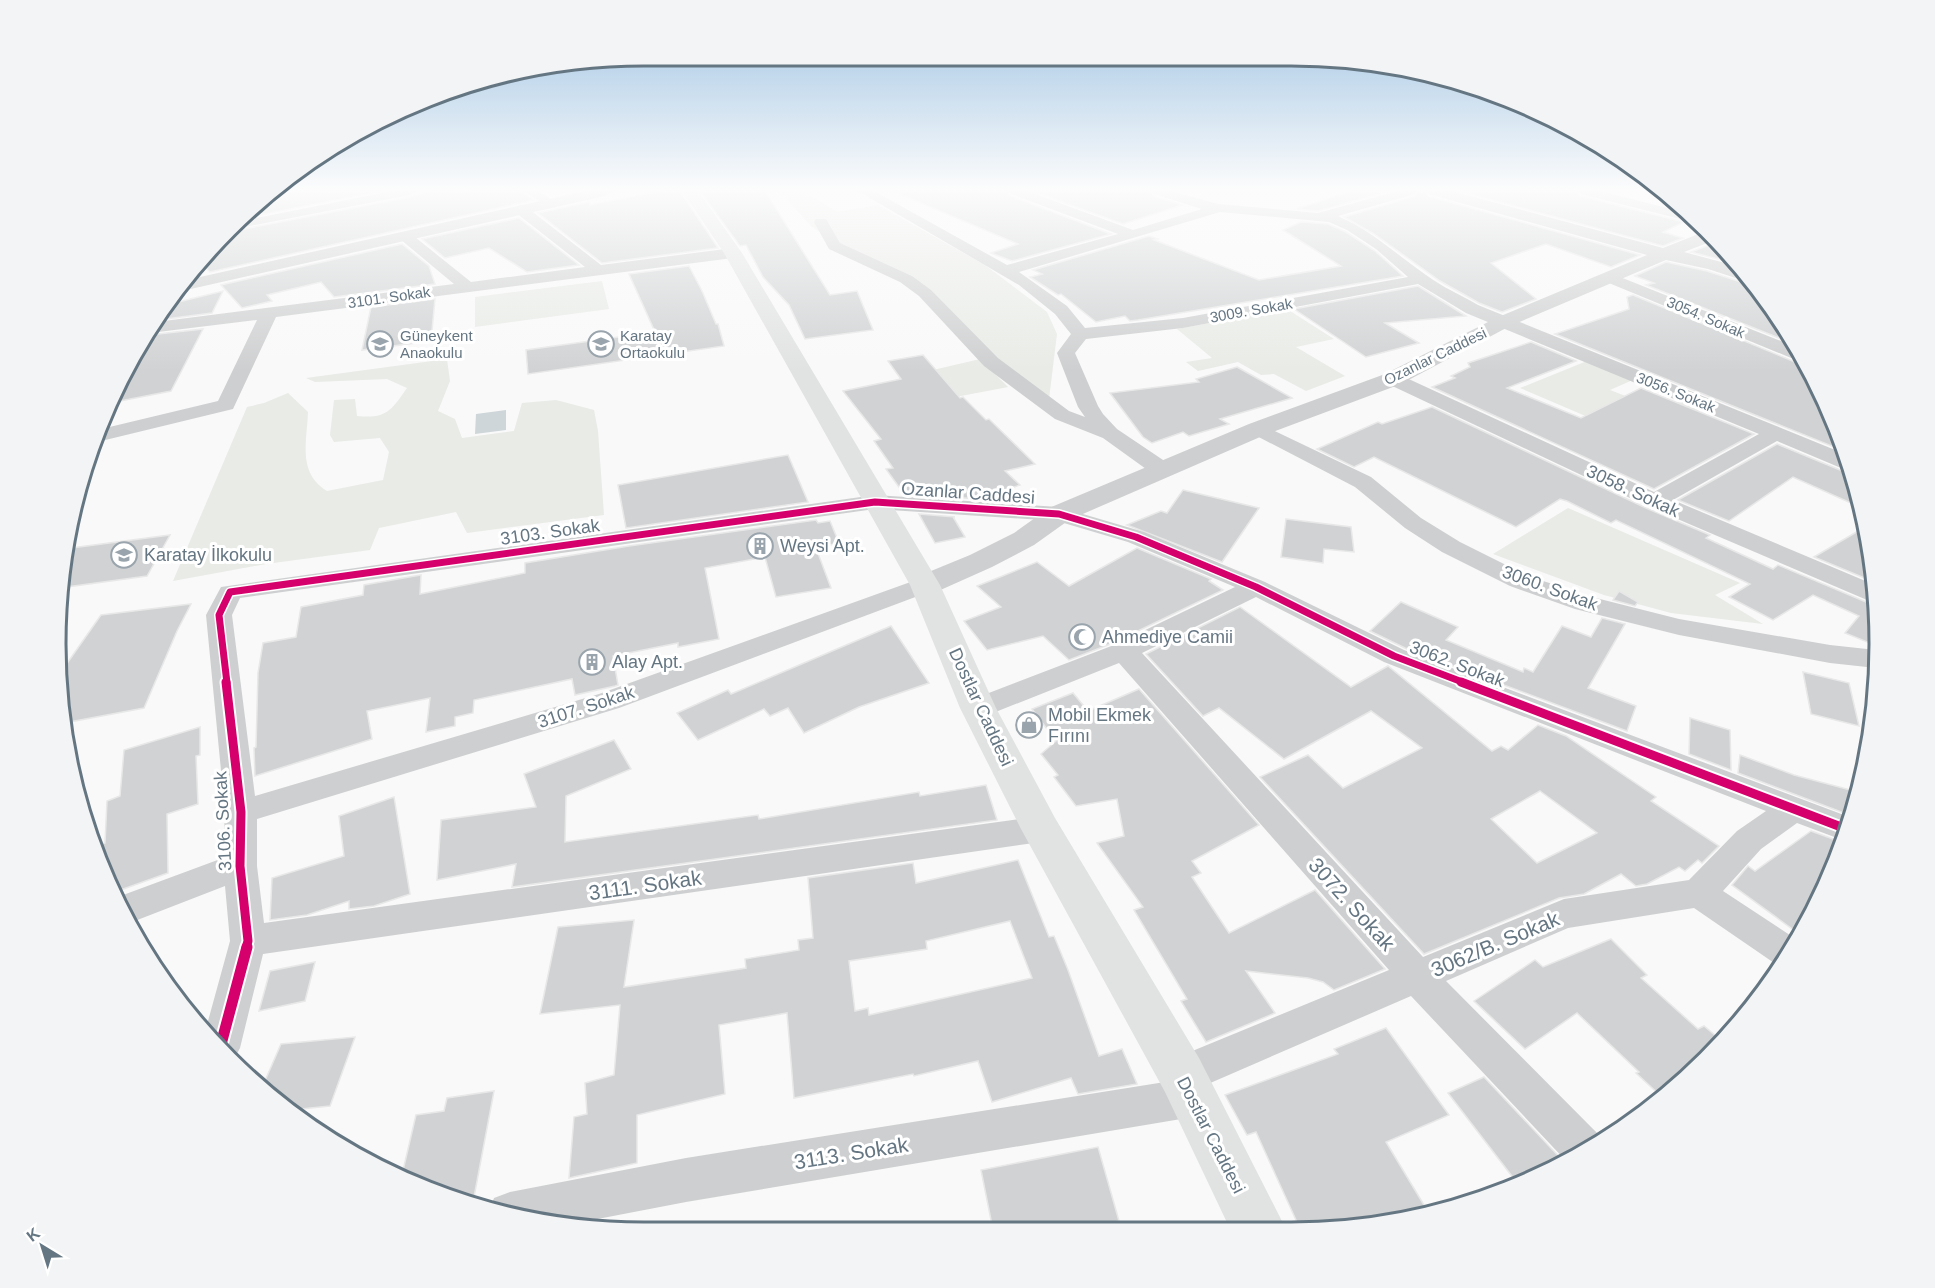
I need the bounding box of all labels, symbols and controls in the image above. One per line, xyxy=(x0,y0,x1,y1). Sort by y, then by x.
street label: 3101. Sokak xyxy=(347,283,432,311)
street label: 3054. Sokak xyxy=(1664,293,1748,341)
street label: 3009. Sokak xyxy=(1208,294,1294,326)
street label: Ozanlar Caddesi xyxy=(1381,324,1489,388)
place label: Güneykent Anaokulu xyxy=(400,327,473,361)
place label: Karatay Ortaokulu xyxy=(620,327,685,361)
school or university icon: Güneykent Anaokulu xyxy=(365,329,395,359)
school or university icon: Karatay Ortaokulu xyxy=(586,329,616,359)
street label: 3056. Sokak xyxy=(1634,368,1718,416)
street label: 3058. Sokak xyxy=(1583,461,1683,522)
street label: Ozanlar Caddesi xyxy=(900,478,1036,508)
street label: 3103. Sokak xyxy=(499,515,602,549)
building icon: Weysi Apt. xyxy=(745,531,775,561)
place label: Weysi Apt. xyxy=(780,536,865,556)
school or university icon: Karatay İlkokulu xyxy=(109,540,139,570)
place label: Karatay İlkokulu xyxy=(144,545,272,565)
street label: 3060. Sokak xyxy=(1500,561,1601,615)
mosque icon: Ahmediye Camii xyxy=(1067,622,1097,652)
place label: Ahmediye Camii xyxy=(1102,627,1233,647)
street label: 3062. Sokak xyxy=(1407,637,1508,692)
street label: Dostlar Caddesi xyxy=(945,645,1017,769)
building icon: Alay Apt. xyxy=(577,647,607,677)
place label: Alay Apt. xyxy=(612,652,683,672)
street label: 3107. Sokak xyxy=(535,682,638,732)
place label: Mobil Ekmek Fırını xyxy=(1048,705,1152,746)
shop icon: Mobil Ekmek Fırını xyxy=(1014,710,1044,740)
street label: 3106. Sokak xyxy=(210,770,236,871)
street label: 3072. Sokak xyxy=(1304,853,1400,955)
street label: 3111. Sokak xyxy=(587,866,703,904)
street label: 3062/B. Sokak xyxy=(1428,907,1563,981)
street label: Dostlar Caddesi xyxy=(1173,1073,1249,1197)
street label: 3113. Sokak xyxy=(792,1133,910,1173)
north arrow xyxy=(12,1216,72,1276)
text: K xyxy=(23,1224,43,1245)

